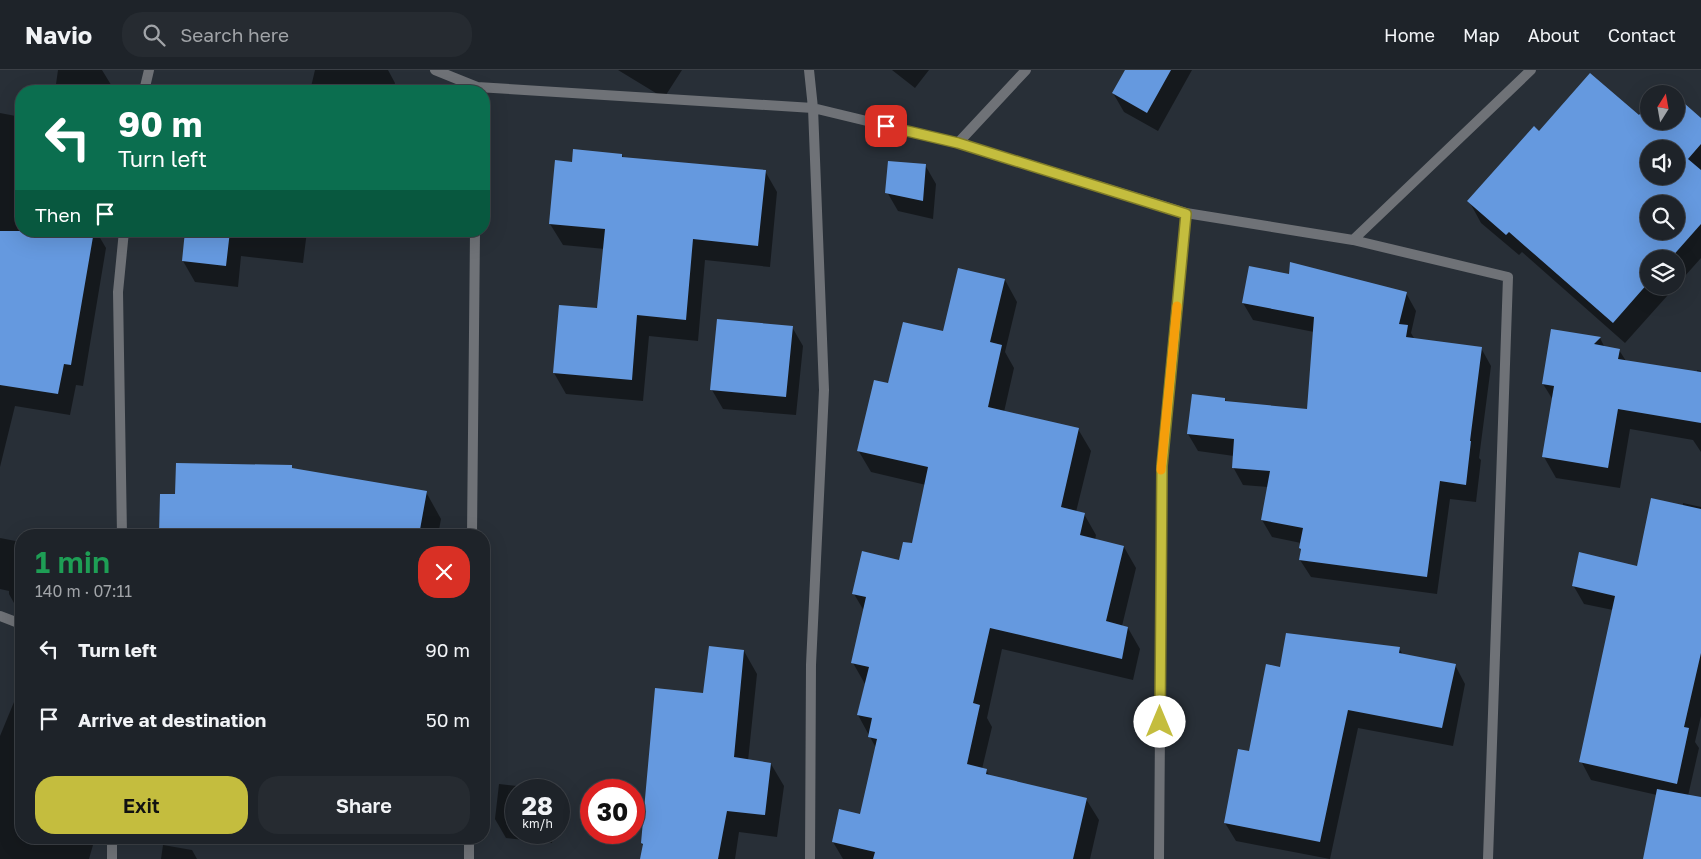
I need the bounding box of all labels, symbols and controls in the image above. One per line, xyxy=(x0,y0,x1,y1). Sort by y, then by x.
search box xyxy=(122,12,472,57)
text: Navio xyxy=(25,20,92,49)
icon: search xyxy=(140,21,168,49)
text: Search here xyxy=(180,23,289,46)
text: Home xyxy=(1384,24,1435,46)
text: Map xyxy=(1463,24,1500,46)
text: About xyxy=(1528,24,1580,46)
text: Contact xyxy=(1608,24,1676,46)
north arrow xyxy=(1640,85,1685,130)
map controls xyxy=(1640,85,1685,295)
text: 90 m xyxy=(118,103,202,145)
icon: left xyxy=(35,105,100,170)
pin xyxy=(865,105,907,147)
icon: arrive xyxy=(872,112,900,140)
button: sound xyxy=(1640,140,1685,185)
text: Turn left xyxy=(118,145,207,172)
button: search xyxy=(1640,195,1685,240)
icon: arrive xyxy=(91,200,119,228)
text: Then xyxy=(35,203,81,226)
button: layers xyxy=(1640,250,1685,295)
text: 1 min xyxy=(35,544,110,580)
button: close xyxy=(418,546,470,598)
text: 140 m · 07:11 xyxy=(35,581,132,601)
icon: left xyxy=(35,635,63,663)
text: Turn left xyxy=(78,638,157,661)
text: 90 m xyxy=(425,638,470,661)
position arrow xyxy=(1133,695,1185,747)
icon: arrive xyxy=(35,705,63,733)
text: Arrive at destination xyxy=(78,708,266,731)
text: 50 m xyxy=(426,708,470,731)
button: Exit xyxy=(35,776,248,834)
button: Share xyxy=(258,776,470,834)
speed limit sign: 30 xyxy=(580,779,645,844)
text: 28 xyxy=(522,790,553,821)
text: km/h xyxy=(522,816,553,831)

